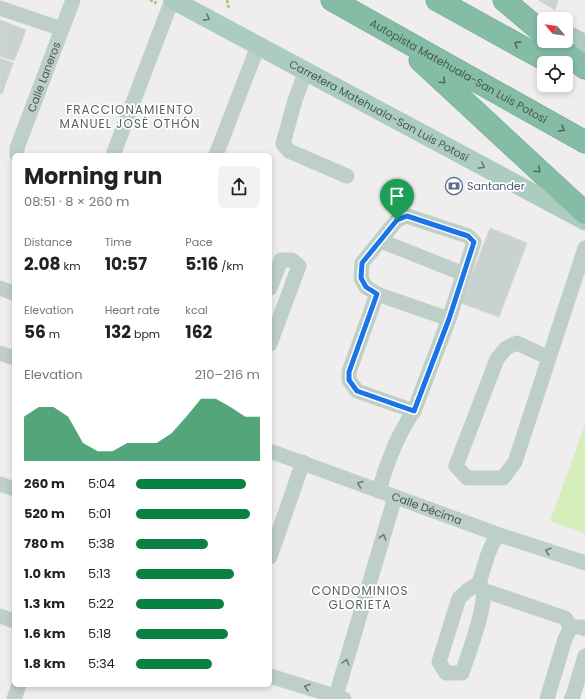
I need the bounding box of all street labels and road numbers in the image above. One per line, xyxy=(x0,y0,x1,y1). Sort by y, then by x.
street label: Autopista Matehuala-San Luis Potosí xyxy=(367,15,550,127)
street label: Calle Laneros xyxy=(23,39,65,114)
street label: Carretera Matehuala-San Luis Potosí xyxy=(286,56,472,166)
street label: Calle Décima xyxy=(389,488,464,529)

